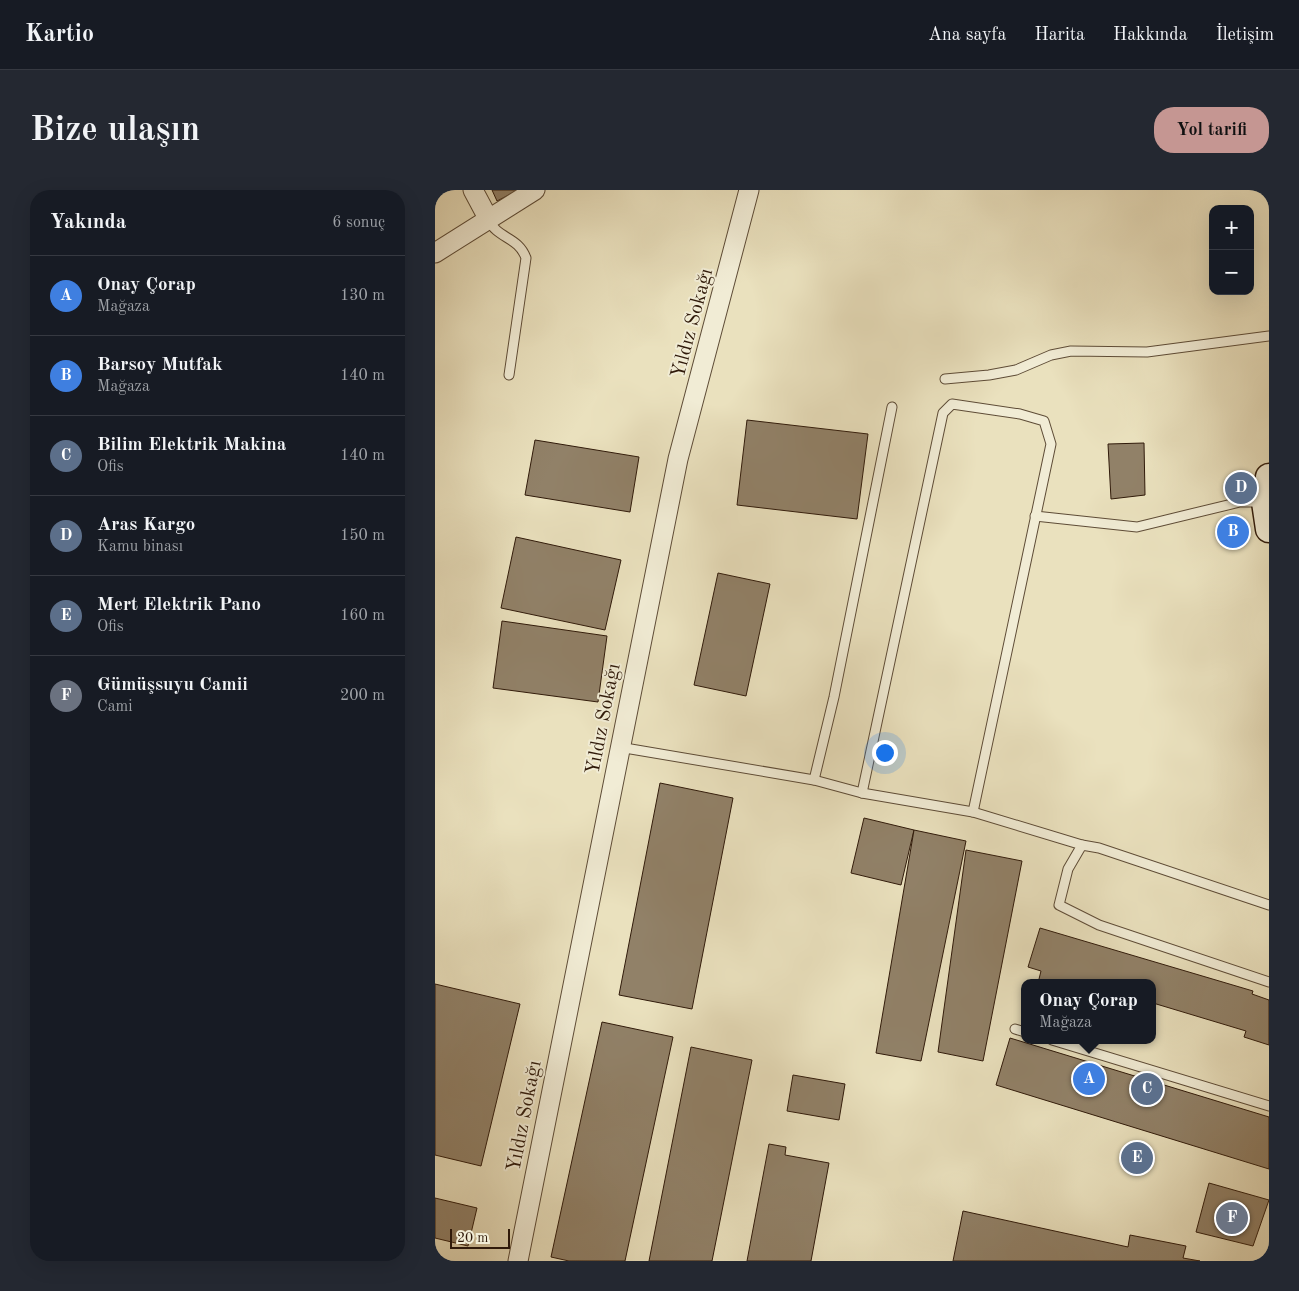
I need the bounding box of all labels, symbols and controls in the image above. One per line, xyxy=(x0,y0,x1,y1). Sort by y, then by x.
text: Kartio xyxy=(25,23,94,47)
text: Ana sayfa xyxy=(928,26,1006,44)
text: Harita xyxy=(1034,26,1085,44)
text: Hakkında xyxy=(1113,26,1188,44)
text: İletişim xyxy=(1216,26,1274,44)
button: Yol tarifi xyxy=(1154,107,1269,153)
text: Bize ulaşın xyxy=(30,113,200,148)
map controls xyxy=(1209,205,1254,295)
button: + xyxy=(1209,205,1254,250)
text: Yakında xyxy=(50,212,126,233)
text: 6 sonuç xyxy=(332,215,385,231)
button: − xyxy=(1209,250,1254,295)
street label: Yıldız Sokağı xyxy=(669,266,717,381)
text: Onay Çorap xyxy=(97,276,196,295)
text: A xyxy=(60,288,72,304)
text: 130 m xyxy=(340,288,385,304)
text: Mağaza xyxy=(97,299,150,315)
text: Barsoy Mutfak xyxy=(97,356,223,375)
text: B xyxy=(60,368,72,384)
text: 140 m xyxy=(340,368,385,384)
text: Mağaza xyxy=(97,379,150,395)
text: Bilim Elektrik Makina xyxy=(97,436,286,455)
text: C xyxy=(61,448,71,464)
text: 140 m xyxy=(340,448,385,464)
text: Ofis xyxy=(97,459,124,475)
pin: D xyxy=(1225,469,1257,507)
pin: B xyxy=(1217,513,1249,551)
text: Aras Kargo xyxy=(97,516,195,535)
text: D xyxy=(60,528,72,544)
text: 150 m xyxy=(340,528,385,544)
text: Kamu binası xyxy=(97,539,183,555)
text: Mert Elektrik Pano xyxy=(97,596,261,615)
text: E xyxy=(60,608,72,624)
text: 160 m xyxy=(340,608,385,624)
text: Ofis xyxy=(97,619,124,635)
street label: Yıldız Sokağı xyxy=(583,662,625,777)
text: Gümüşsuyu Camii xyxy=(97,676,248,695)
text: F xyxy=(61,688,71,704)
text: 200 m xyxy=(340,688,385,704)
text: Cami xyxy=(97,699,133,715)
your location xyxy=(872,740,898,766)
popup xyxy=(1021,979,1156,1044)
text: Onay Çorap xyxy=(1039,992,1138,1011)
text: Mağaza xyxy=(1039,1015,1092,1031)
street label: Yıldız Sokağı xyxy=(504,1059,546,1174)
pin: A xyxy=(1073,1060,1105,1098)
pin: C xyxy=(1131,1070,1163,1108)
pin: E xyxy=(1121,1139,1153,1177)
pin: F xyxy=(1216,1199,1248,1237)
scale bar xyxy=(450,1226,510,1249)
text: 20 m xyxy=(457,1231,488,1245)

